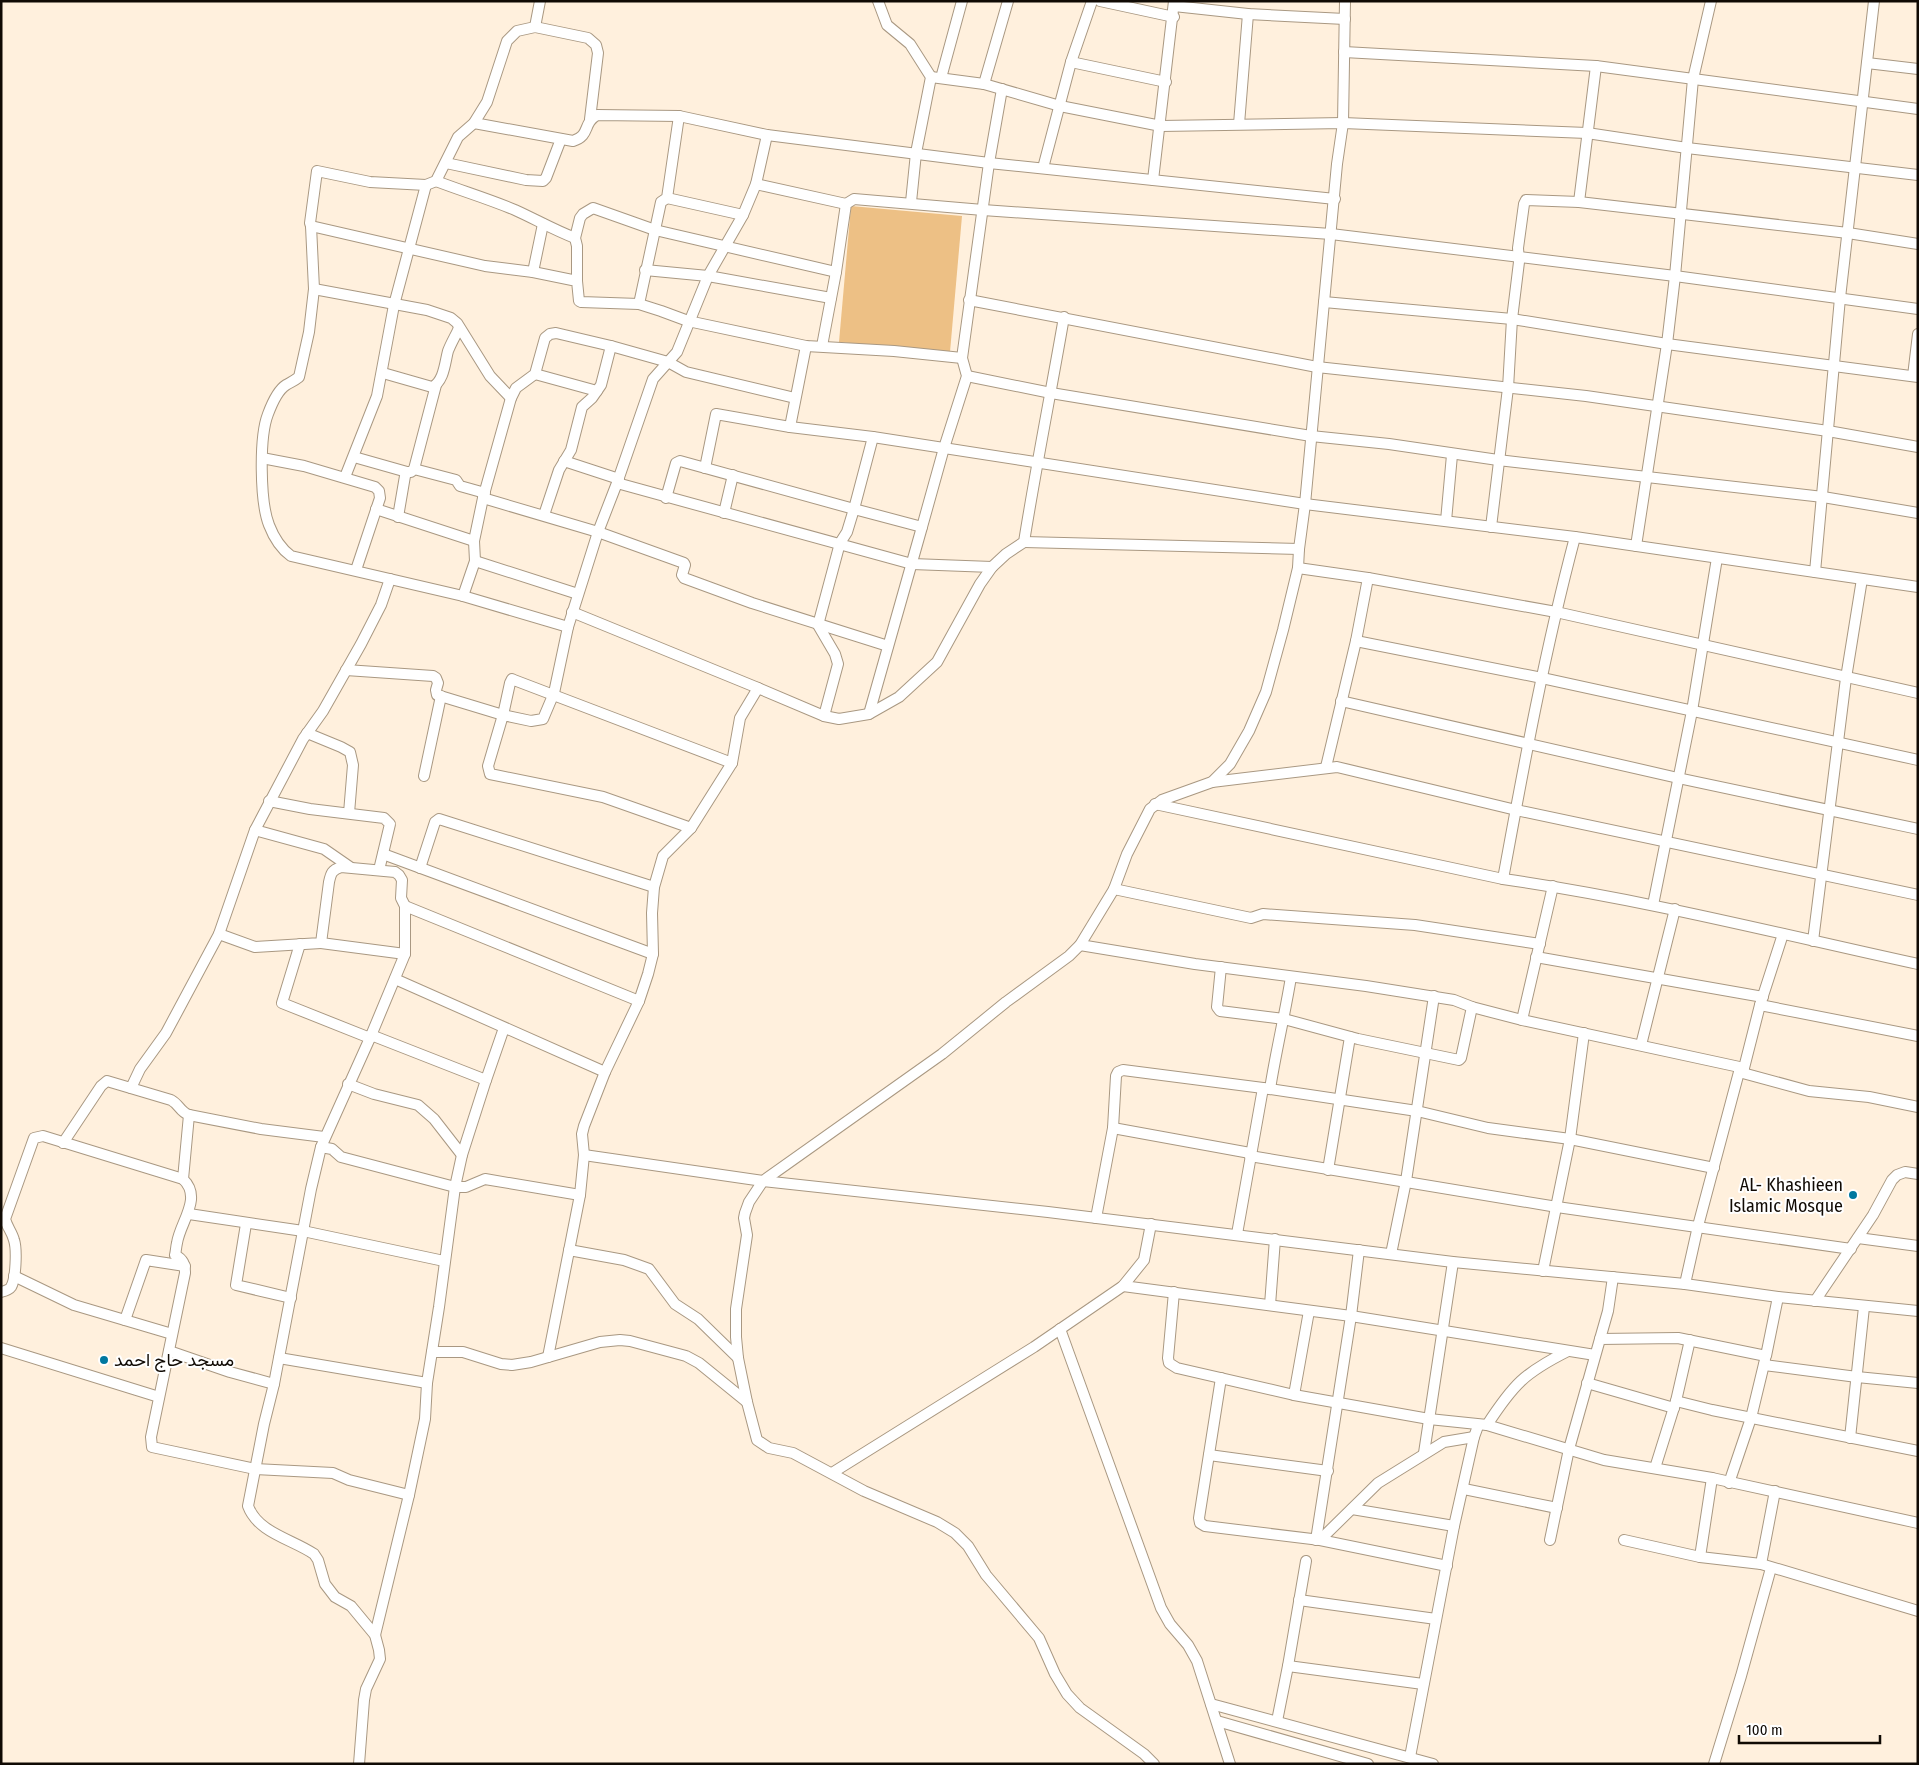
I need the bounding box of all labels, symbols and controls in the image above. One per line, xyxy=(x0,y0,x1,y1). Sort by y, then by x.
place label: AL- Khashieen Islamic Mosque xyxy=(1729,1174,1843,1217)
marker: AL- Khashieen Islamic Mosque xyxy=(1847,1189,1859,1201)
place label: مسجد حاج احمد xyxy=(114,1349,234,1372)
marker: مسجد حاج احمد xyxy=(98,1354,110,1366)
scale bar xyxy=(1739,1712,1880,1744)
text: 100 m xyxy=(1746,1721,1783,1739)

